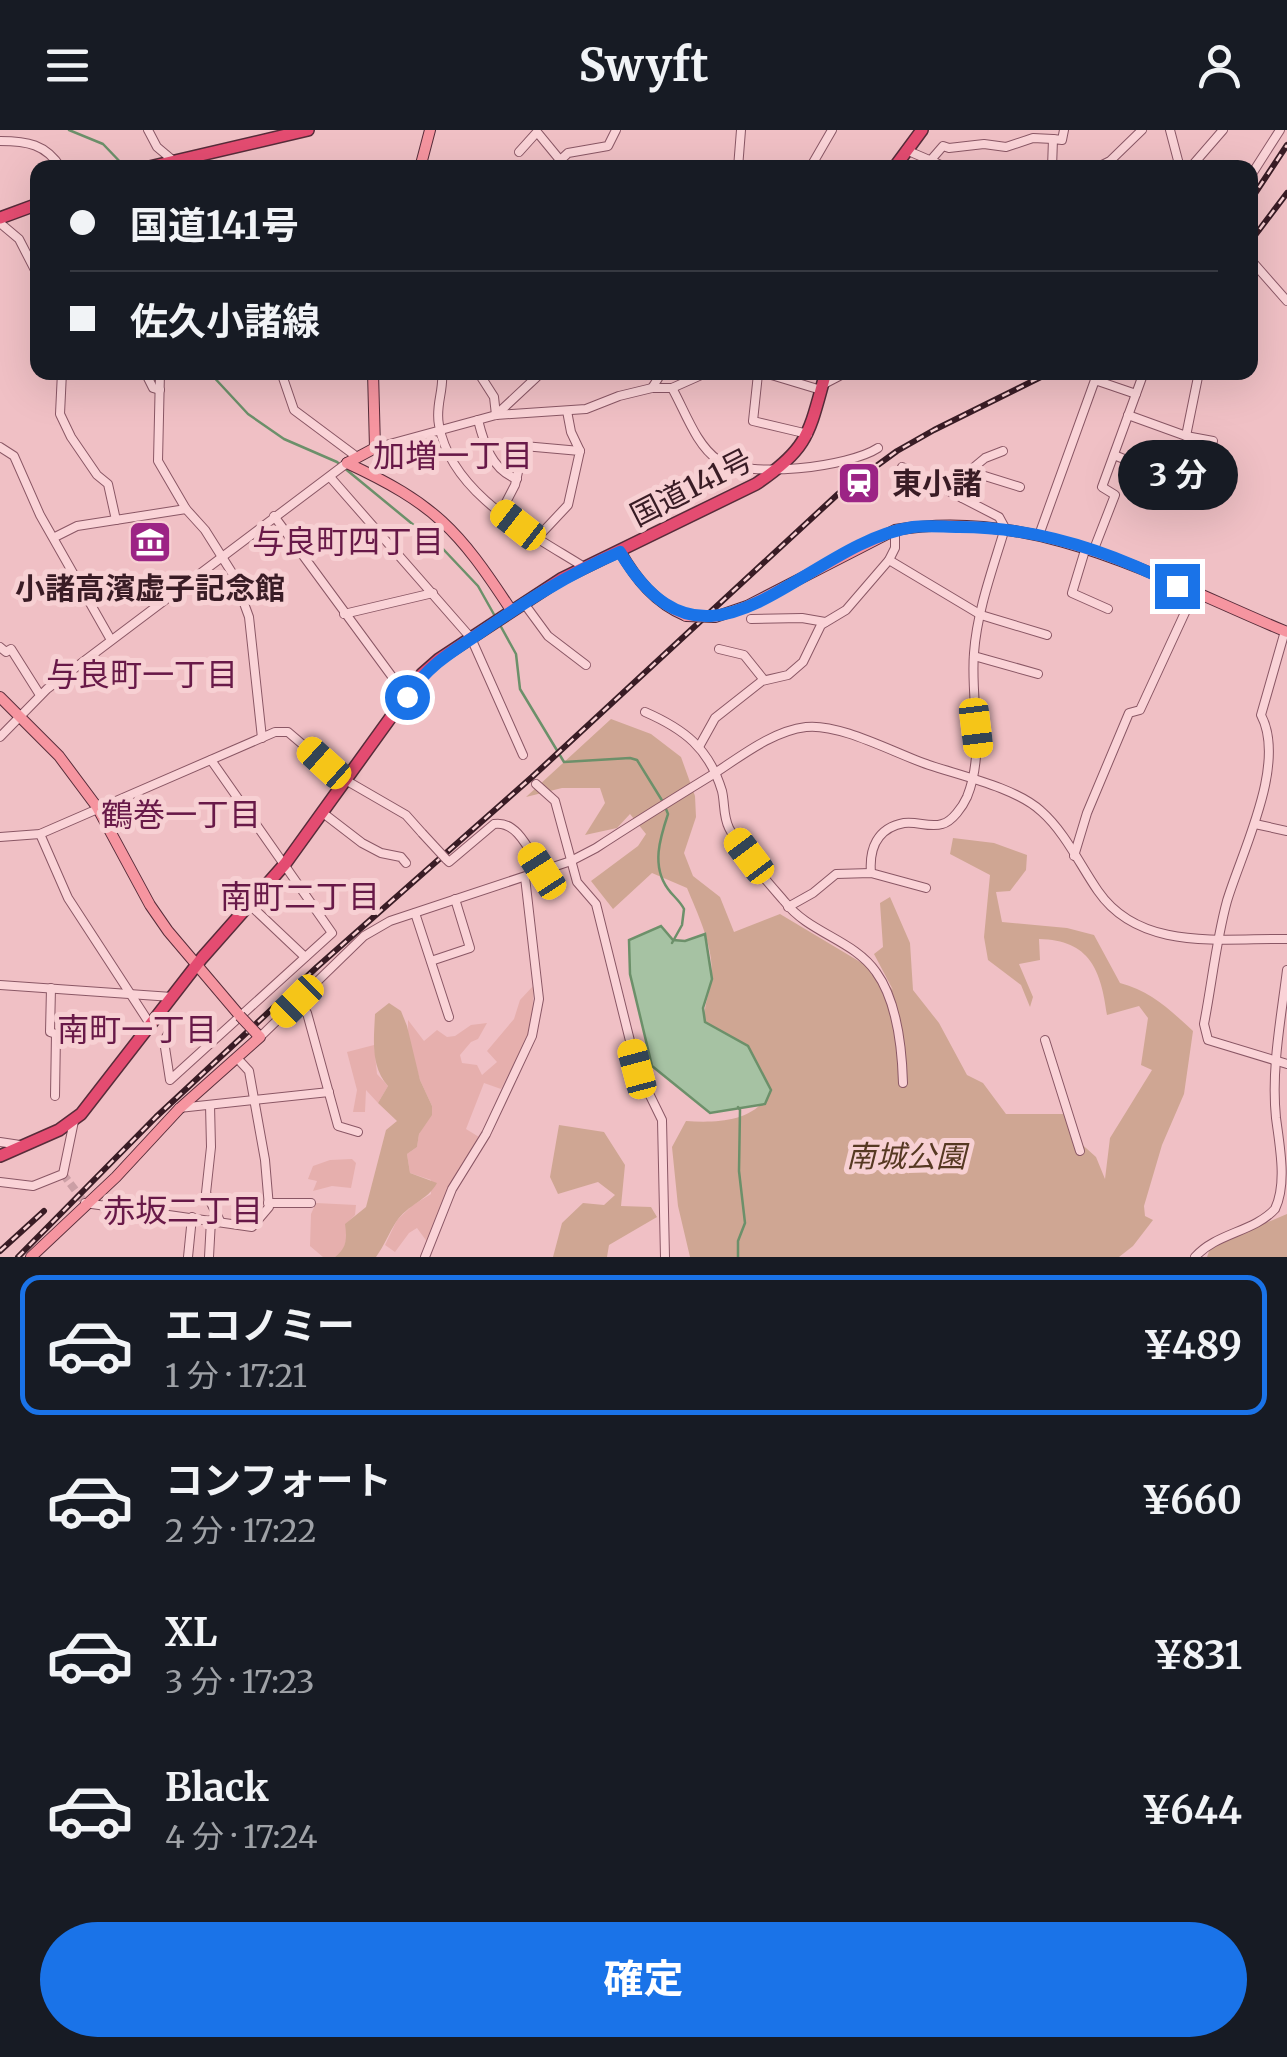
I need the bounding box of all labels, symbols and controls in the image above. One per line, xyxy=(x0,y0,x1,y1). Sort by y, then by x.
text: Swyft xyxy=(578,37,709,93)
icon: menu xyxy=(40,38,95,93)
icon: person xyxy=(1192,38,1247,93)
text: 国道141号 xyxy=(130,202,299,249)
text: 佐久小諸線 xyxy=(130,298,320,345)
district label: 加増一丁目 xyxy=(373,436,533,476)
street label: 国道141号 xyxy=(624,440,758,534)
callout: 3 分 xyxy=(1117,441,1237,511)
text: 3 分 xyxy=(1149,455,1207,495)
station icon: 東小諸 xyxy=(836,460,882,506)
place label: 東小諸 xyxy=(892,464,982,502)
car xyxy=(485,495,551,555)
museum icon: 小諸高濱虚子記念館 xyxy=(127,519,173,565)
district label: 与良町四丁目 xyxy=(252,522,444,562)
route end xyxy=(1155,564,1200,609)
place label: 小諸高濱虚子記念館 xyxy=(15,569,285,607)
district label: 与良町一丁目 xyxy=(46,655,238,695)
route start xyxy=(385,675,430,720)
car xyxy=(957,696,995,760)
car xyxy=(292,732,356,794)
district label: 鶴巻一丁目 xyxy=(101,795,261,835)
car xyxy=(719,823,779,889)
car xyxy=(513,838,571,904)
district label: 南町二丁目 xyxy=(220,877,380,917)
car xyxy=(265,969,329,1033)
district label: 南町一丁目 xyxy=(57,1010,217,1050)
car xyxy=(615,1036,659,1102)
park label: 南城公園 xyxy=(846,1137,970,1175)
district label: 赤坂二丁目 xyxy=(103,1191,263,1231)
icon: car xyxy=(45,1300,135,1390)
text: エコノミー xyxy=(165,1302,355,1349)
text: ¥489 xyxy=(1143,1322,1242,1369)
text: 1 分 · 17:21 xyxy=(165,1356,307,1396)
icon: car xyxy=(45,1455,135,1545)
text: コンフォート xyxy=(165,1457,392,1504)
text: ¥660 xyxy=(1142,1477,1242,1524)
text: 2 分 · 17:22 xyxy=(165,1511,317,1551)
text: XL xyxy=(165,1609,217,1656)
icon: car xyxy=(45,1610,135,1700)
text: ¥831 xyxy=(1153,1632,1242,1679)
text: 3 分 · 17:23 xyxy=(165,1662,315,1702)
text: Black xyxy=(165,1764,269,1811)
icon: car xyxy=(45,1765,135,1855)
text: ¥644 xyxy=(1142,1787,1242,1834)
text: 4 分 · 17:24 xyxy=(165,1817,318,1857)
button: 確定 xyxy=(40,1922,1247,2037)

